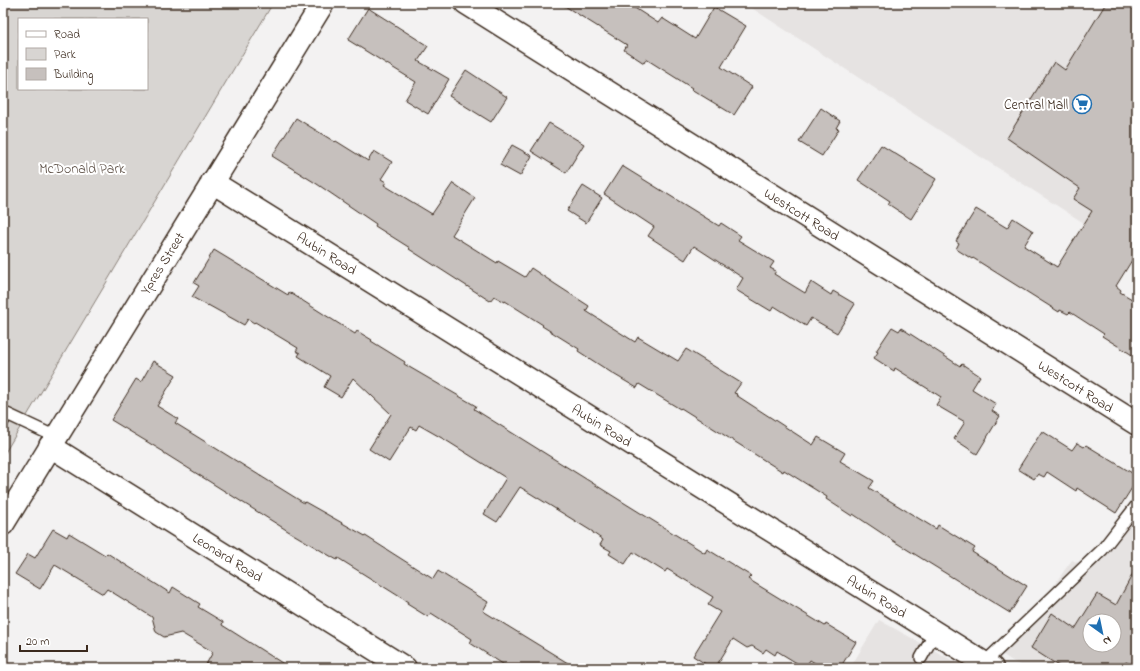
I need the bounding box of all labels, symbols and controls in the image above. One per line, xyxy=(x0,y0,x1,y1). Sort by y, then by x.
legend xyxy=(18,18,148,90)
text: Road xyxy=(54,26,80,44)
text: Park xyxy=(54,46,76,64)
text: Building xyxy=(53,66,93,85)
supermarket icon: Central Mall xyxy=(1071,93,1093,115)
place label: Central Mall xyxy=(1004,95,1068,116)
park label: McDonald Park xyxy=(39,159,126,180)
street label: Westcott Road xyxy=(759,184,843,247)
street label: Ypres Street xyxy=(136,228,191,299)
street label: Aubin Road xyxy=(292,228,360,281)
street label: Westcott Road xyxy=(1033,356,1117,419)
street label: Aubin Road xyxy=(567,400,635,453)
street label: Leonard Road xyxy=(188,528,267,588)
street label: Aubin Road xyxy=(842,571,910,624)
north arrow xyxy=(1082,613,1122,653)
scale bar xyxy=(20,627,87,653)
text: N xyxy=(1099,632,1114,649)
text: 20 m xyxy=(26,633,49,651)

